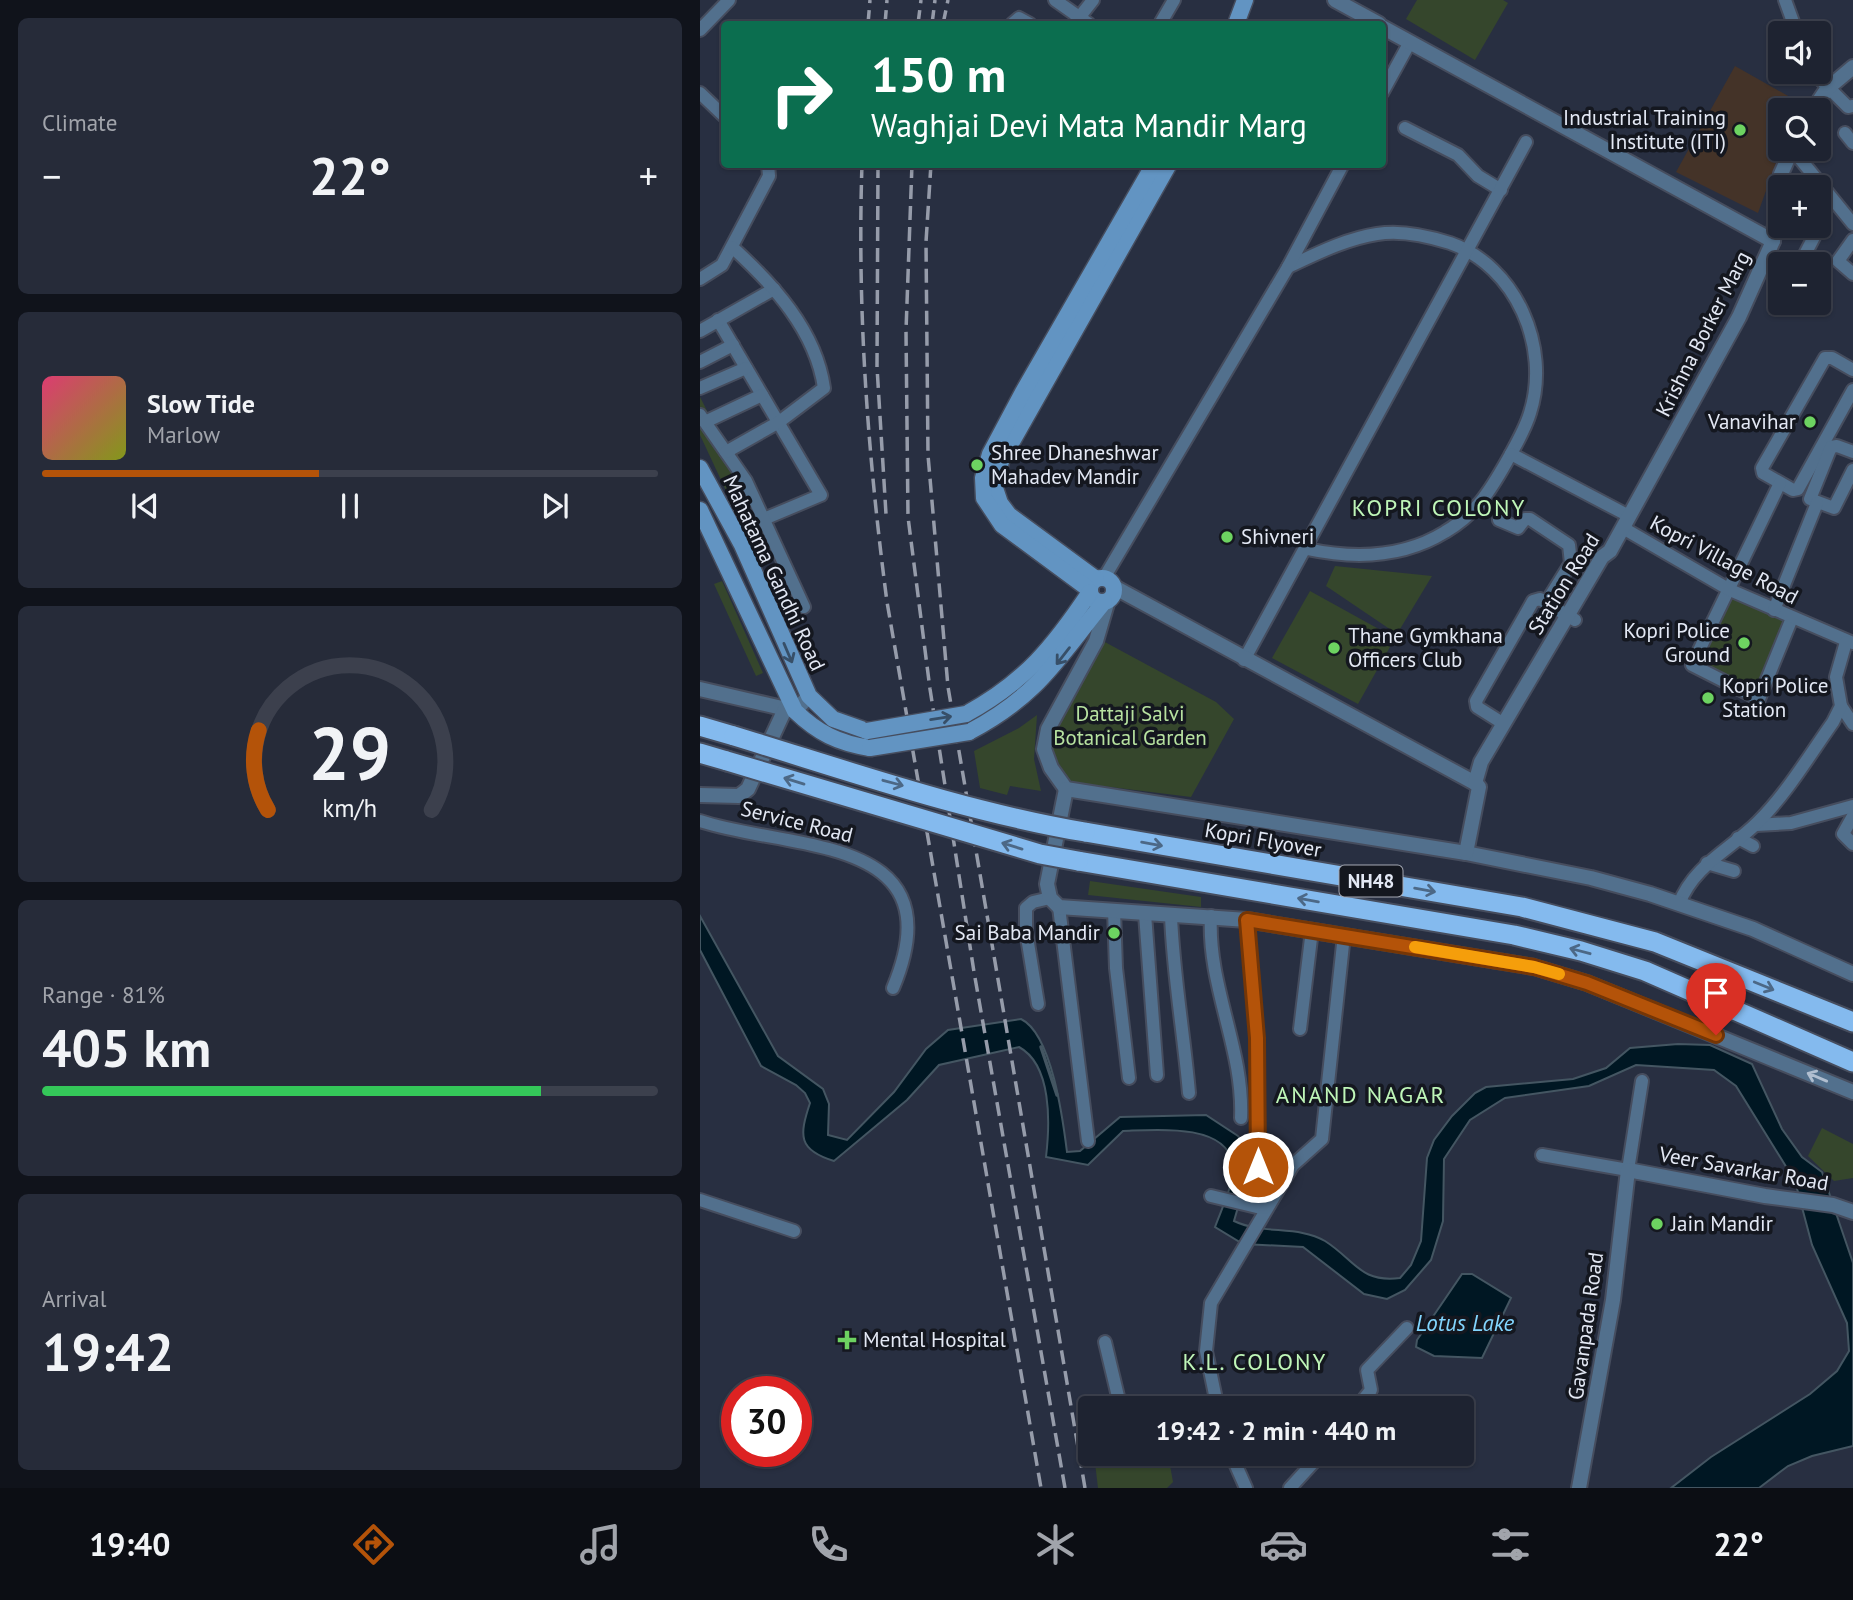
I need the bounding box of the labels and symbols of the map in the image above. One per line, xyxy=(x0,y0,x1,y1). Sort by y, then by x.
place label: Industrial Training Institute (ITI) xyxy=(1563,104,1726,155)
marker: Industrial Training Institute (ITI) xyxy=(1732,122,1748,138)
street label: Krishna Borker Marg xyxy=(1649,246,1756,421)
place label: Vanavihar xyxy=(1707,408,1796,435)
marker: Vanavihar xyxy=(1802,414,1818,430)
place label: Shree Dhaneshwar Mahadev Mandir xyxy=(991,439,1159,490)
marker: Shree Dhaneshwar Mahadev Mandir xyxy=(969,457,985,473)
street label: Mahatama Gandhi Road xyxy=(717,471,832,675)
district label: KOPRI COLONY xyxy=(1352,493,1526,522)
street label: Kopri Village Road xyxy=(1645,509,1803,610)
place label: Shivneri xyxy=(1241,523,1314,550)
street label: Station Road xyxy=(1522,528,1605,639)
marker: Shivneri xyxy=(1219,529,1235,545)
place label: Kopri Police Ground xyxy=(1624,617,1730,668)
place label: Thane Gymkhana Officers Club xyxy=(1348,622,1503,673)
marker: Kopri Police Ground xyxy=(1736,635,1752,651)
marker: Thane Gymkhana Officers Club xyxy=(1326,640,1342,656)
one-way arrow xyxy=(783,642,796,663)
one-way arrow xyxy=(1055,646,1070,665)
place label: Kopri Police Station xyxy=(1722,672,1828,723)
marker: Kopri Police Station xyxy=(1700,690,1716,706)
park label: Dattaji Salvi Botanical Garden xyxy=(1053,700,1207,751)
one-way arrow xyxy=(929,711,952,724)
one-way arrow xyxy=(783,774,805,787)
one-way arrow xyxy=(882,778,904,791)
street label: Service Road xyxy=(738,795,856,848)
street label: Kopri Flyover xyxy=(1203,816,1324,863)
one-way arrow xyxy=(1001,838,1023,851)
one-way arrow xyxy=(1140,838,1163,851)
road number: NH48 xyxy=(1340,866,1402,897)
one-way arrow xyxy=(1413,884,1436,898)
one-way arrow xyxy=(1297,893,1320,906)
place label: Sai Baba Mandir xyxy=(955,919,1100,946)
marker: Sai Baba Mandir xyxy=(1106,925,1122,941)
one-way arrow xyxy=(1569,944,1592,957)
pin xyxy=(1686,963,1746,1035)
one-way arrow xyxy=(1752,981,1774,994)
one-way arrow xyxy=(1807,1070,1828,1083)
district label: ANAND NAGAR xyxy=(1276,1080,1446,1109)
position arrow xyxy=(1221,1130,1295,1204)
street label: Veer Savarkar Road xyxy=(1656,1140,1831,1197)
place label: Jain Mandir xyxy=(1670,1210,1773,1237)
marker: Jain Mandir xyxy=(1649,1216,1665,1232)
street label: Gavanpada Road xyxy=(1562,1250,1609,1402)
water label: Lotus Lake xyxy=(1416,1308,1515,1337)
place label: Mental Hospital xyxy=(863,1326,1006,1353)
marker: Mental Hospital xyxy=(837,1330,857,1350)
district label: K.L. COLONY xyxy=(1183,1347,1327,1376)
speed limit sign: 30 xyxy=(721,1376,812,1467)

